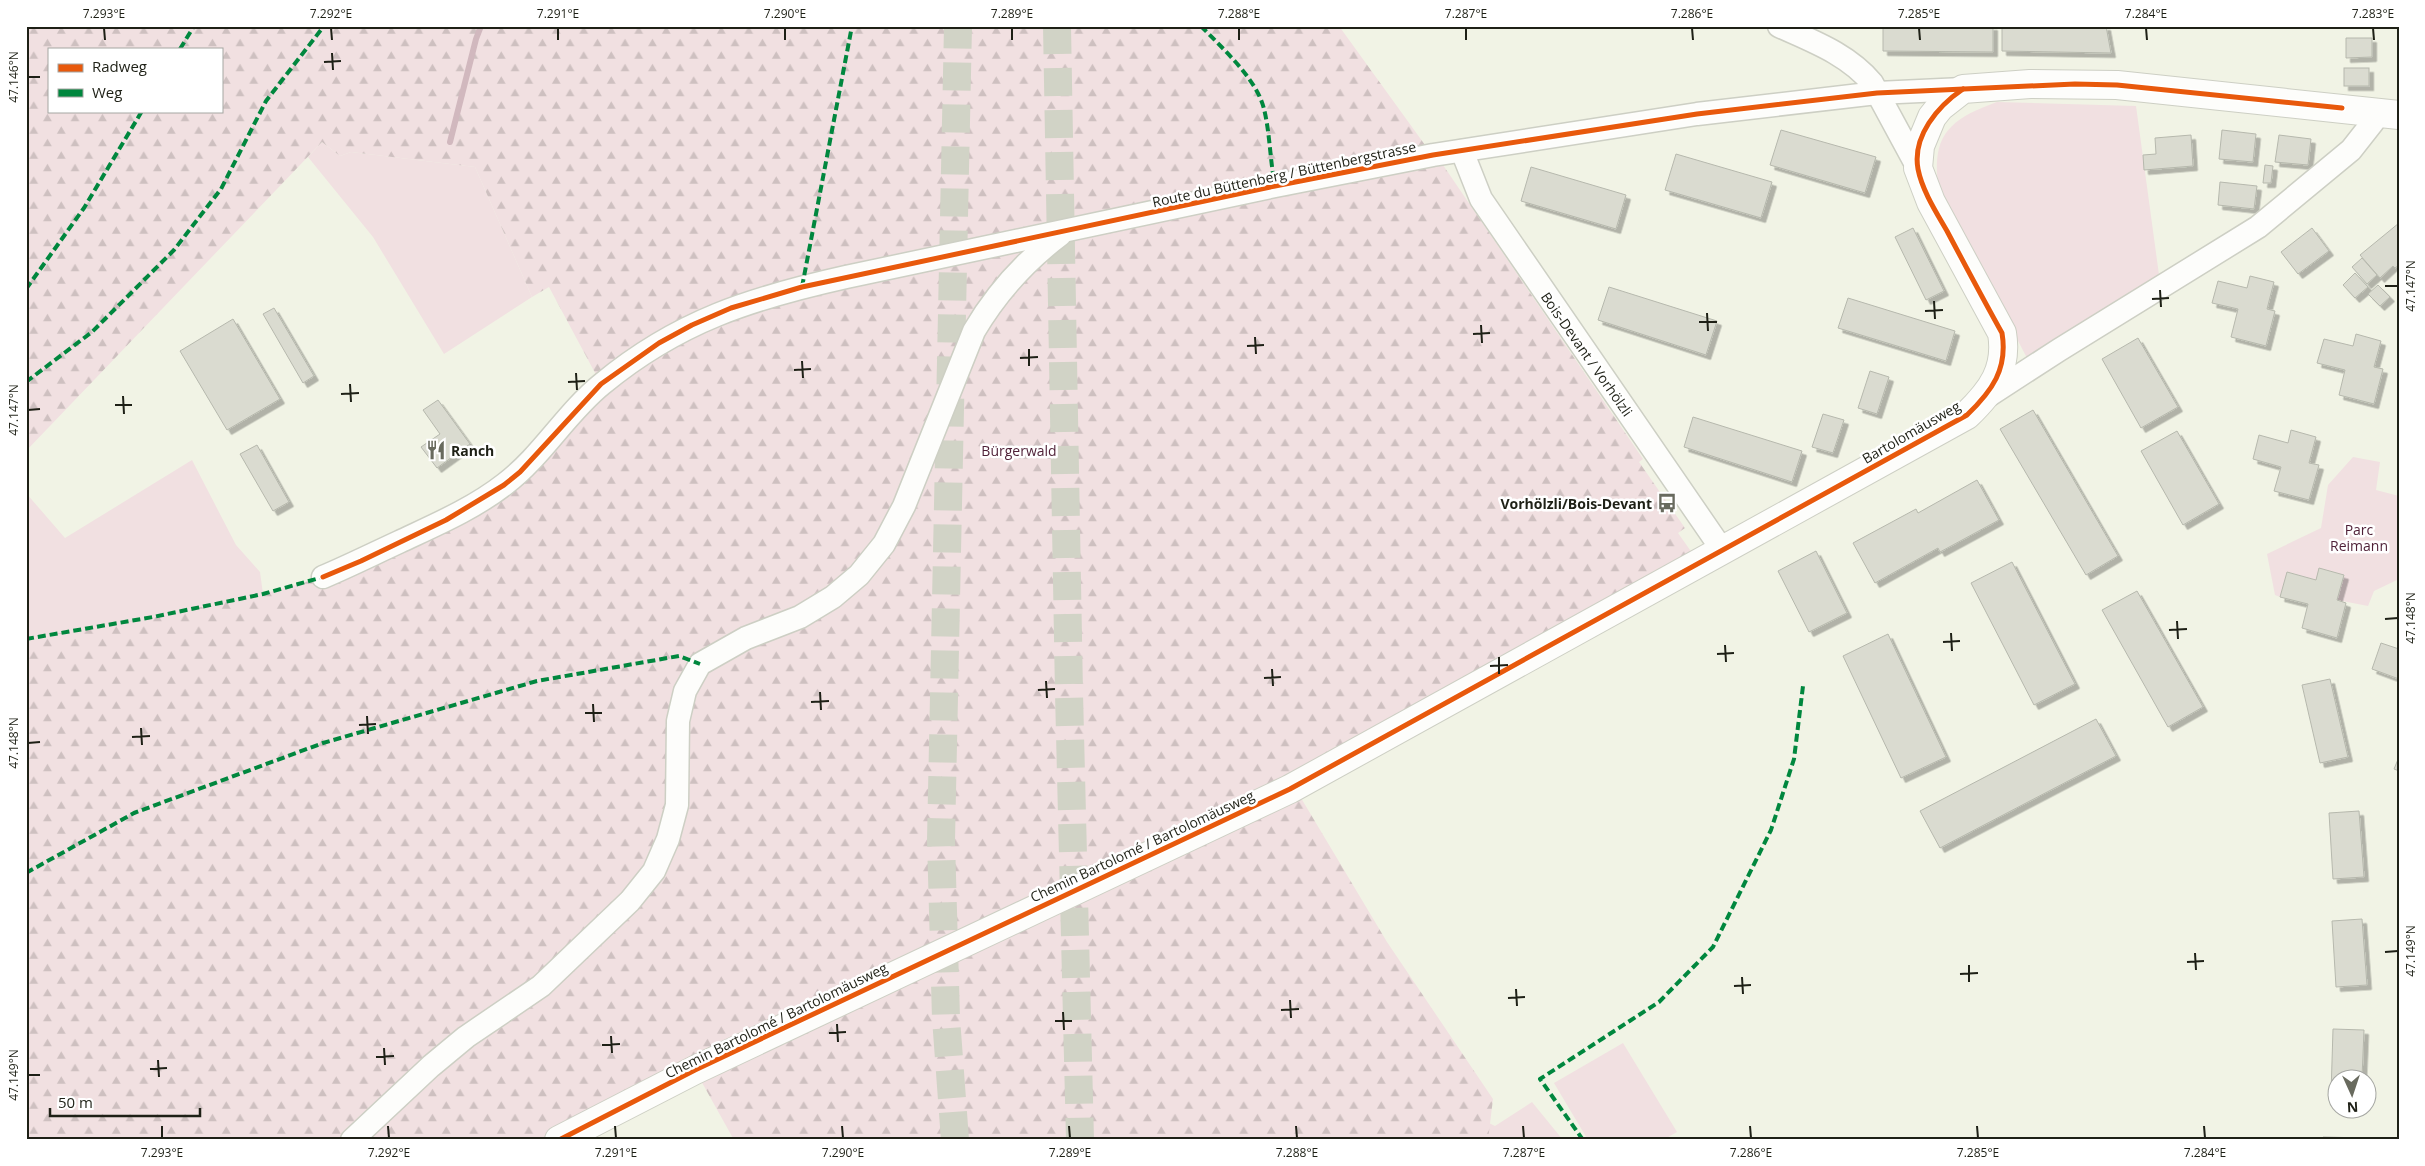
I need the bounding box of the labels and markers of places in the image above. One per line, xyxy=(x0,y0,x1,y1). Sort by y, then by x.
restaurant icon: Ranch xyxy=(425,439,447,461)
place label: Ranch xyxy=(451,441,494,460)
bus stop icon: Vorhölzli/Bois-Devant xyxy=(1656,492,1678,514)
place label: Vorhölzli/Bois-Devant xyxy=(1500,494,1652,513)

